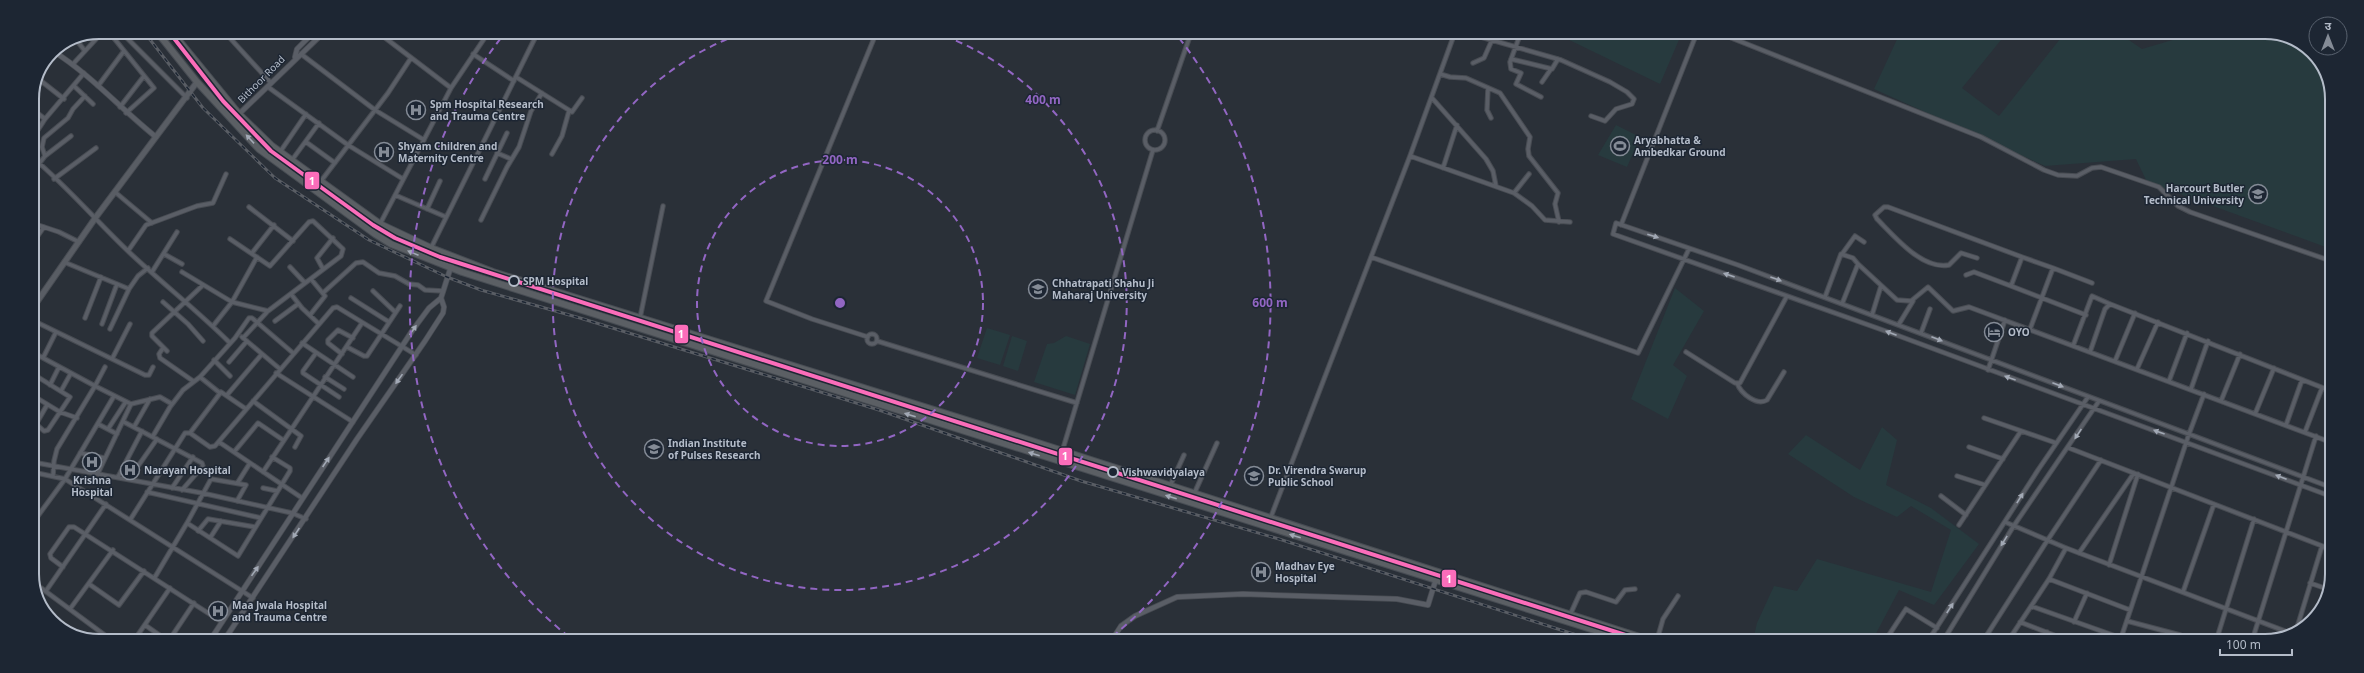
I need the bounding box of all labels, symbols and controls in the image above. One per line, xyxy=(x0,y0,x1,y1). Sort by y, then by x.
north arrow xyxy=(2308,16,2348,56)
text: उ xyxy=(2325,18,2332,33)
street label: Bithoor Road xyxy=(234,52,288,106)
text: 400 m xyxy=(1025,91,1061,108)
place label: Spm Hospital Research and Trauma Centre xyxy=(430,97,544,123)
hospital icon: Spm Hospital Research and Trauma Centre xyxy=(405,99,427,121)
place label: Aryabhatta & Ambedkar Ground xyxy=(1634,133,1726,159)
one-way arrow xyxy=(245,134,255,144)
sports icon: Aryabhatta & Ambedkar Ground xyxy=(1609,135,1631,157)
place label: Shyam Children and Maternity Centre xyxy=(398,139,497,165)
hospital icon: Shyam Children and Maternity Centre xyxy=(373,141,395,163)
text: 200 m xyxy=(822,151,858,168)
line badge: 1 xyxy=(304,171,320,190)
text: 1 xyxy=(309,173,315,188)
place label: Harcourt Butler Technical University xyxy=(2144,181,2245,207)
school or university icon: Harcourt Butler Technical University xyxy=(2247,183,2269,205)
one-way arrow xyxy=(1647,234,1659,240)
one-way arrow xyxy=(407,249,419,255)
one-way arrow xyxy=(1723,272,1735,278)
place label: SPM Hospital xyxy=(523,274,588,288)
marker: SPM Hospital xyxy=(508,275,520,287)
place label: Chhatrapati Shahu Ji Maharaj University xyxy=(1052,276,1154,302)
one-way arrow xyxy=(1770,276,1782,282)
school or university icon: Chhatrapati Shahu Ji Maharaj University xyxy=(1027,278,1049,300)
text: 600 m xyxy=(1252,294,1288,311)
centre of rings xyxy=(833,296,847,310)
hotel icon: OYO xyxy=(1983,321,2005,343)
line badge: 1 xyxy=(674,324,689,344)
one-way arrow xyxy=(409,325,417,335)
place label: OYO xyxy=(2008,325,2030,339)
text: 1 xyxy=(678,326,684,341)
one-way arrow xyxy=(1885,330,1897,336)
one-way arrow xyxy=(1931,336,1942,342)
one-way arrow xyxy=(395,373,403,384)
one-way arrow xyxy=(2004,374,2016,380)
one-way arrow xyxy=(2053,383,2065,389)
one-way arrow xyxy=(904,411,916,417)
one-way arrow xyxy=(2074,428,2082,439)
one-way arrow xyxy=(2152,429,2164,435)
place label: Indian Institute of Pulses Research xyxy=(668,436,760,462)
school or university icon: Indian Institute of Pulses Research xyxy=(643,438,665,460)
line badge: 1 xyxy=(1058,447,1073,466)
text: 1 xyxy=(1062,448,1068,463)
hospital icon: Krishna Hospital xyxy=(81,451,103,473)
one-way arrow xyxy=(1028,451,1040,457)
one-way arrow xyxy=(322,457,330,467)
hospital icon: Narayan Hospital xyxy=(119,459,141,481)
place label: Narayan Hospital xyxy=(144,463,231,477)
place label: Dr. Virendra Swarup Public School xyxy=(1268,463,1366,489)
place label: Vishwavidyalaya xyxy=(1122,465,1205,479)
school or university icon: Dr. Virendra Swarup Public School xyxy=(1243,465,1265,487)
marker: Vishwavidyalaya xyxy=(1107,466,1119,478)
place label: Krishna Hospital xyxy=(71,473,113,499)
one-way arrow xyxy=(2274,474,2286,480)
one-way arrow xyxy=(2016,493,2024,504)
one-way arrow xyxy=(1165,494,1177,500)
one-way arrow xyxy=(292,528,300,539)
one-way arrow xyxy=(1289,533,1301,539)
one-way arrow xyxy=(2000,536,2008,546)
place label: Madhav Eye Hospital xyxy=(1275,559,1335,585)
hospital icon: Madhav Eye Hospital xyxy=(1250,561,1272,583)
one-way arrow xyxy=(251,566,259,576)
line badge: 1 xyxy=(1441,569,1457,588)
text: 1 xyxy=(1446,571,1452,586)
place label: Maa Jwala Hospital and Trauma Centre xyxy=(232,598,327,624)
hospital icon: Maa Jwala Hospital and Trauma Centre xyxy=(207,600,229,622)
one-way arrow xyxy=(1946,603,1954,613)
scale bar xyxy=(2220,631,2292,657)
text: 100 m xyxy=(2226,636,2261,653)

